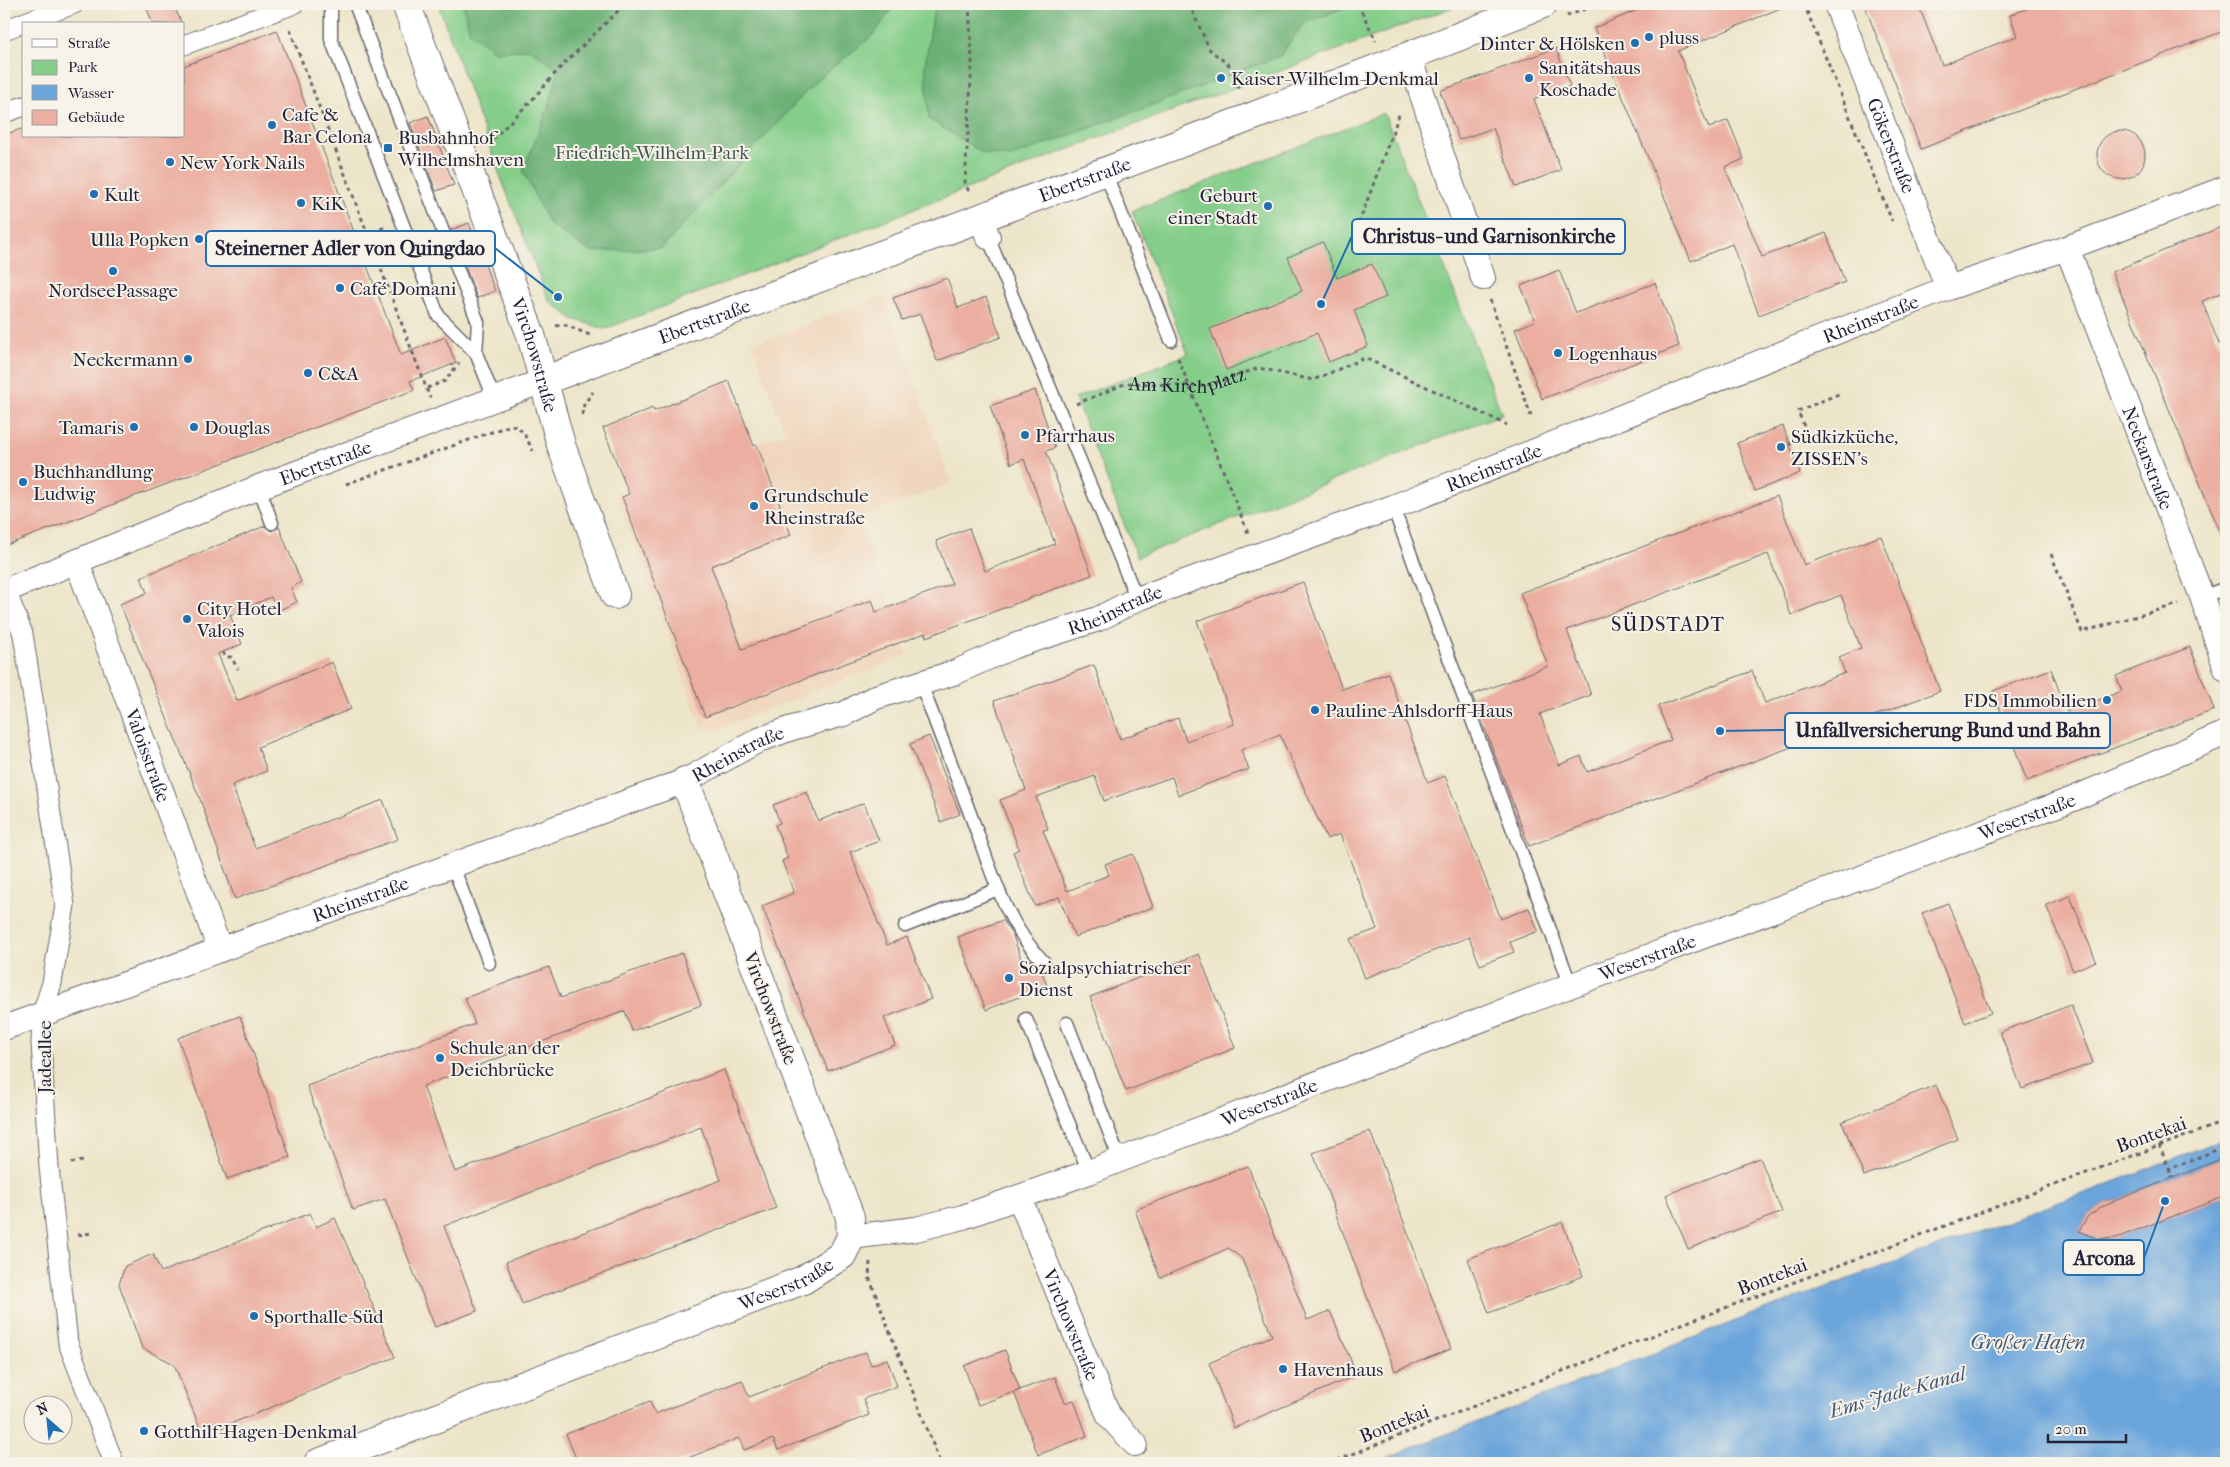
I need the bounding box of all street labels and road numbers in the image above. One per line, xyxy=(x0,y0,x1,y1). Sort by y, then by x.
street label: Gökerstraße xyxy=(1862,95,1920,197)
street label: Ebertstraße xyxy=(1036,153,1134,207)
street label: Rheinstraße xyxy=(1820,291,1922,348)
street label: Virchowstraße xyxy=(506,294,562,415)
street label: Ebertstraße xyxy=(655,295,754,349)
street label: Am Kirchplatz xyxy=(1127,363,1248,398)
street label: Neckarstraße xyxy=(2117,403,2177,513)
street label: Ebertstraße xyxy=(276,436,375,490)
street label: Rheinstraße xyxy=(1443,439,1545,497)
street label: Rheinstraße xyxy=(1065,581,1165,640)
street label: Valoisstraße xyxy=(120,705,175,805)
street label: Rheinstraße xyxy=(688,722,787,787)
street label: Weserstraße xyxy=(1975,789,2079,845)
street label: Rheinstraße xyxy=(309,872,412,927)
street label: Weserstraße xyxy=(1595,930,1699,986)
street label: Virchowstraße xyxy=(738,948,802,1068)
street label: Jadeallee xyxy=(34,1020,56,1096)
street label: Weserstraße xyxy=(1217,1074,1321,1132)
street label: Bontekai xyxy=(2113,1112,2190,1158)
street label: Weserstraße xyxy=(735,1253,838,1316)
street label: Bontekai xyxy=(1734,1253,1811,1300)
street label: Virchowstraße xyxy=(1037,1265,1103,1384)
street label: Bontekai xyxy=(1356,1400,1433,1448)

